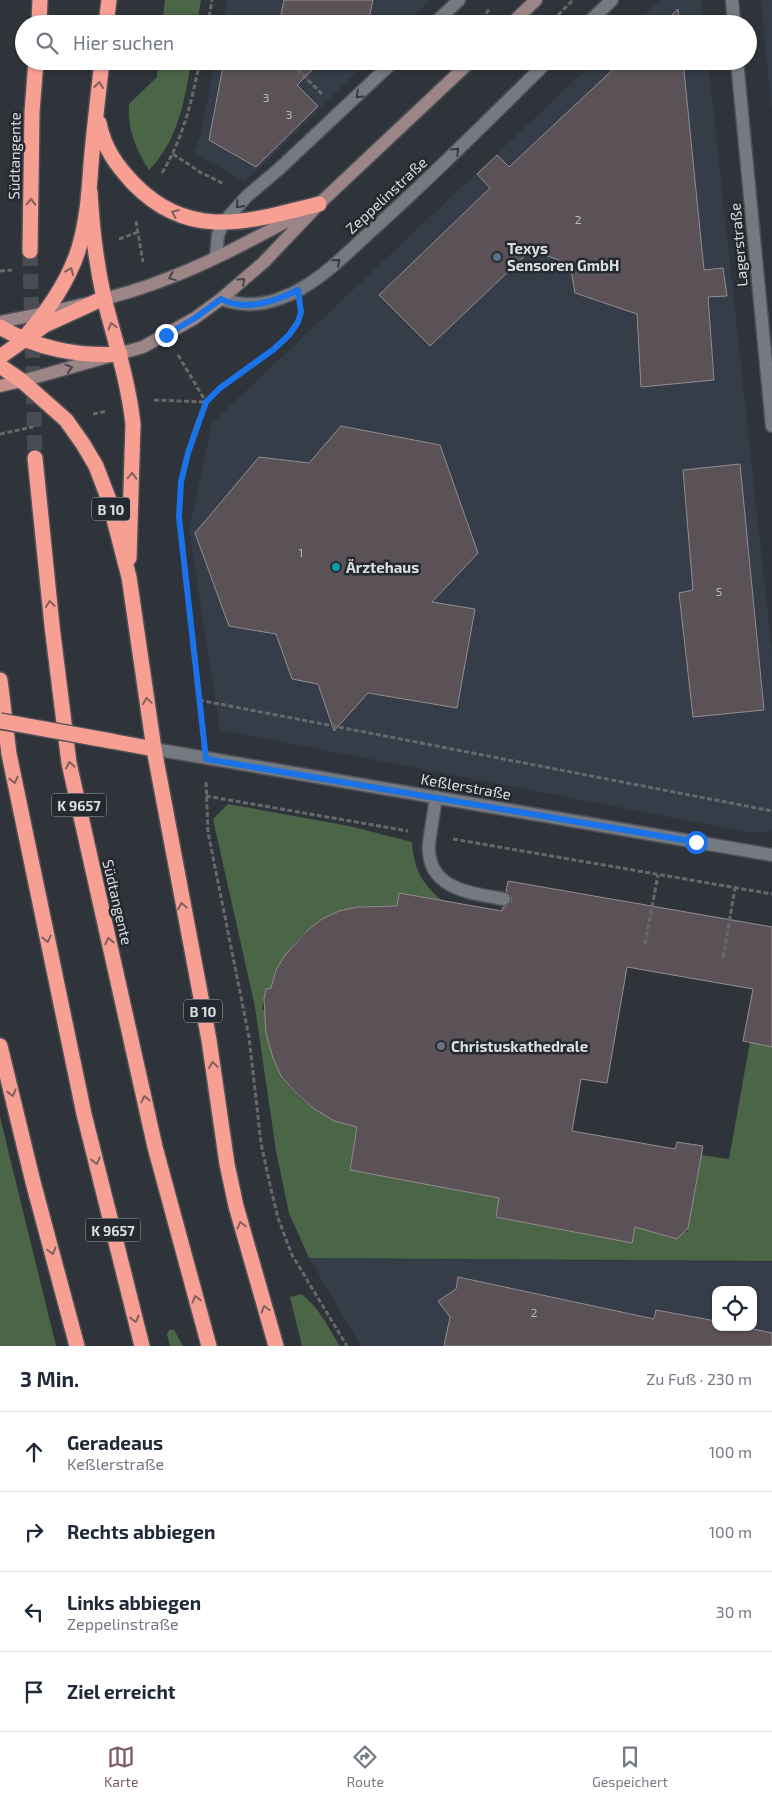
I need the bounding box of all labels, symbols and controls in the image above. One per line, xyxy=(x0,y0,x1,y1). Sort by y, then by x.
search box xyxy=(15,15,757,70)
icon: search xyxy=(33,29,61,57)
text: Hier suchen xyxy=(73,31,174,54)
one-way arrow xyxy=(93,81,104,89)
one-way arrow xyxy=(356,89,365,98)
house number: 3 xyxy=(263,90,269,104)
house number: 3 xyxy=(286,107,292,121)
street label: Südtangente xyxy=(4,112,24,200)
one-way arrow xyxy=(450,148,459,157)
street label: Zeppelinstraße xyxy=(342,153,430,237)
one-way arrow xyxy=(26,198,36,206)
one-way arrow xyxy=(236,199,245,208)
street label: Lagerstraße xyxy=(725,202,751,288)
one-way arrow xyxy=(171,209,180,220)
house number: 2 xyxy=(575,212,582,226)
place label: Texys Sensoren GmbH xyxy=(507,239,619,274)
marker: Texys Sensoren GmbH xyxy=(491,251,503,263)
one-way arrow xyxy=(331,259,340,268)
one-way arrow xyxy=(63,267,74,276)
one-way arrow xyxy=(168,270,177,281)
one-way arrow xyxy=(237,277,246,286)
one-way arrow xyxy=(108,322,118,330)
route end xyxy=(155,324,178,347)
one-way arrow xyxy=(65,364,73,374)
one-way arrow xyxy=(127,472,137,480)
road number: B 10 xyxy=(92,498,130,520)
house number: 1 xyxy=(299,545,303,559)
place label: Ärztehaus xyxy=(346,558,419,576)
marker: Ärztehaus xyxy=(330,561,342,573)
house number: 5 xyxy=(716,584,722,598)
one-way arrow xyxy=(45,599,56,607)
one-way arrow xyxy=(142,697,152,705)
one-way arrow xyxy=(66,760,76,769)
street label: Keßlerstraße xyxy=(420,769,512,803)
one-way arrow xyxy=(8,776,19,784)
road number: K 9657 xyxy=(52,794,106,816)
route start xyxy=(685,831,708,854)
street label: Südtangente xyxy=(99,858,137,946)
one-way arrow xyxy=(178,901,188,910)
one-way arrow xyxy=(42,935,52,943)
one-way arrow xyxy=(104,936,115,945)
road number: B 10 xyxy=(184,999,222,1022)
place label: Christuskathedrale xyxy=(451,1037,588,1055)
marker: Christuskathedrale xyxy=(435,1040,447,1052)
one-way arrow xyxy=(208,1061,218,1070)
one-way arrow xyxy=(6,1089,16,1097)
one-way arrow xyxy=(140,1095,151,1104)
one-way arrow xyxy=(90,1157,101,1166)
road number: K 9657 xyxy=(86,1218,140,1242)
one-way arrow xyxy=(237,1221,247,1229)
one-way arrow xyxy=(46,1246,56,1254)
map controls xyxy=(712,1286,757,1331)
button: locate xyxy=(712,1286,757,1331)
one-way arrow xyxy=(191,1294,202,1303)
one-way arrow xyxy=(260,1305,271,1313)
house number: 2 xyxy=(531,1305,538,1319)
one-way arrow xyxy=(130,1315,140,1323)
text: 3 Min. xyxy=(20,1366,79,1391)
text: Zu Fuß · 230 m xyxy=(646,1369,752,1388)
text: Geradeaus xyxy=(67,1431,163,1454)
icon: ahead xyxy=(20,1438,48,1466)
text: 100 m xyxy=(709,1442,752,1461)
text: Keßlerstraße xyxy=(67,1454,164,1473)
icon: right xyxy=(20,1518,48,1546)
text: Rechts abbiegen xyxy=(67,1520,215,1543)
text: 100 m xyxy=(709,1522,752,1541)
text: Links abbiegen xyxy=(67,1591,201,1614)
icon: left xyxy=(20,1598,48,1626)
text: 30 m xyxy=(716,1602,752,1621)
text: Zeppelinstraße xyxy=(67,1614,179,1633)
icon: arrive xyxy=(20,1678,48,1706)
text: Ziel erreicht xyxy=(67,1680,176,1703)
tab: Karte xyxy=(104,1743,138,1790)
tab: Route xyxy=(347,1743,384,1790)
tab: Gespeichert xyxy=(592,1743,668,1790)

